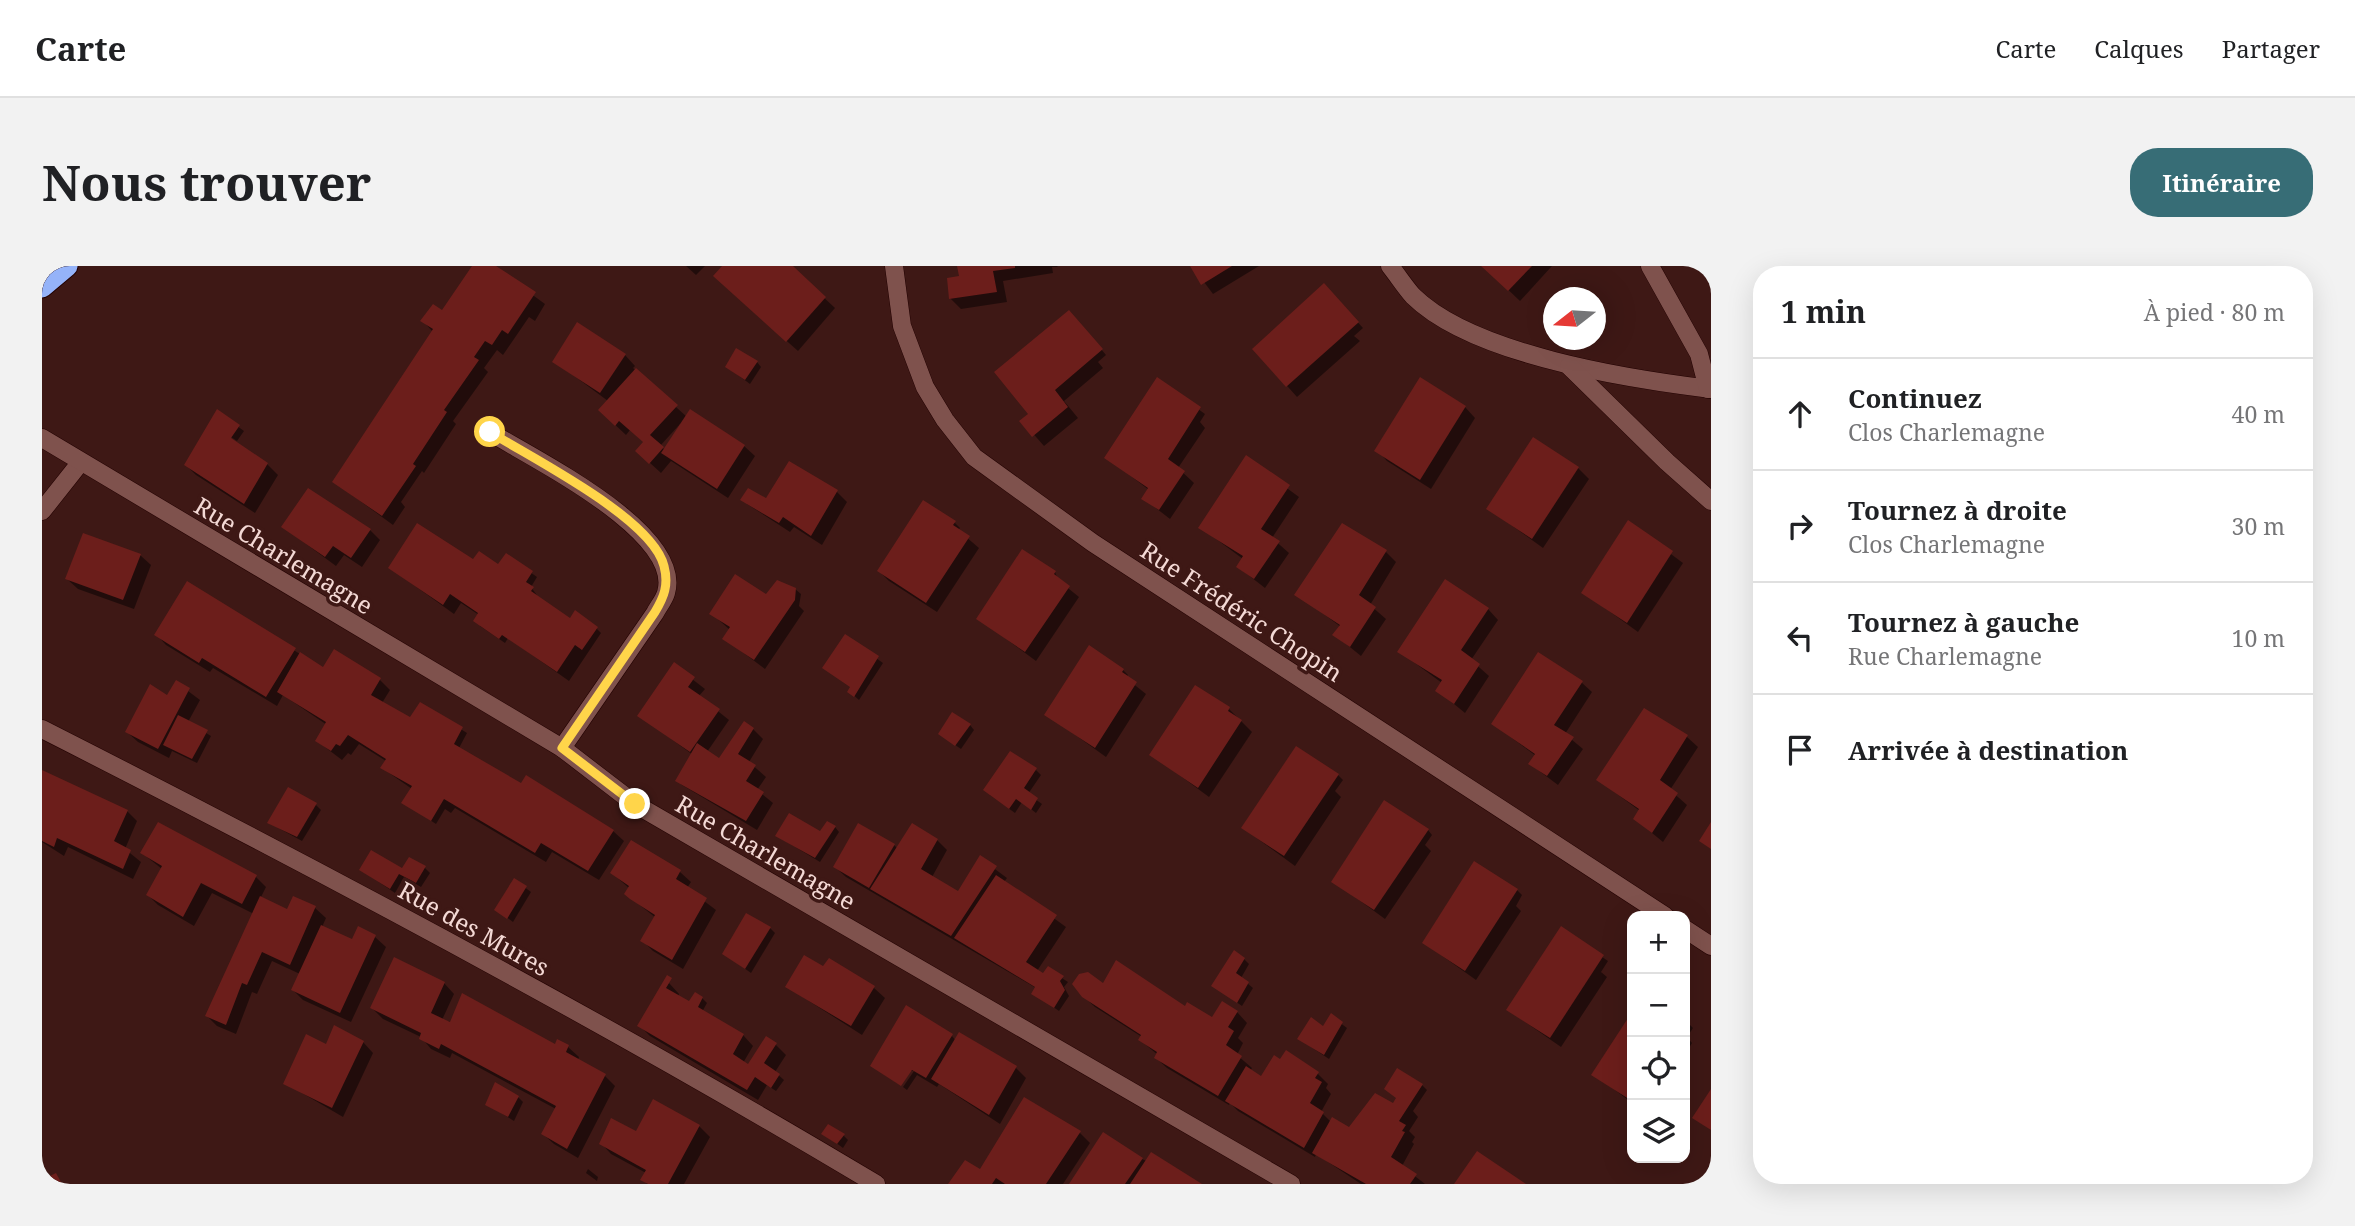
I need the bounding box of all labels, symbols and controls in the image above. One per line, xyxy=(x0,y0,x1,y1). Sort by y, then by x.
text: Carte xyxy=(35,26,126,71)
text: Carte xyxy=(1996,32,2056,65)
text: Calques xyxy=(2094,32,2184,65)
text: Partager xyxy=(2222,32,2320,65)
button: Itinéraire xyxy=(2130,148,2313,217)
text: Nous trouver xyxy=(42,149,371,215)
north arrow xyxy=(1543,287,1606,350)
text: 1 min xyxy=(1781,291,1866,332)
text: À pied · 80 m xyxy=(2144,296,2285,328)
text: Continuez xyxy=(1848,380,1982,416)
icon: ahead xyxy=(1781,395,1819,433)
text: 40 m xyxy=(2232,398,2285,430)
route start xyxy=(474,416,505,447)
text: Clos Charlemagne xyxy=(1848,416,2045,448)
street label: Rue Charlemagne xyxy=(189,489,379,621)
text: Tournez à droite xyxy=(1848,492,2067,528)
icon: right xyxy=(1781,507,1819,545)
text: 30 m xyxy=(2232,510,2285,542)
text: Clos Charlemagne xyxy=(1848,528,2045,560)
street label: Rue Frédéric Chopin xyxy=(1135,533,1349,689)
text: Tournez à gauche xyxy=(1848,604,2079,640)
icon: left xyxy=(1781,619,1819,657)
text: 10 m xyxy=(2232,622,2285,654)
text: Rue Charlemagne xyxy=(1848,640,2042,672)
icon: arrive xyxy=(1781,731,1819,769)
text: Arrivée à destination xyxy=(1848,732,2128,768)
street label: Rue Charlemagne xyxy=(670,787,862,917)
route end xyxy=(619,788,650,819)
street label: Rue des Mures xyxy=(393,873,555,983)
map controls xyxy=(1627,911,1690,1163)
button: + xyxy=(1627,911,1690,974)
button: − xyxy=(1627,974,1690,1037)
button: locate xyxy=(1627,1037,1690,1100)
button: layers xyxy=(1627,1100,1690,1163)

